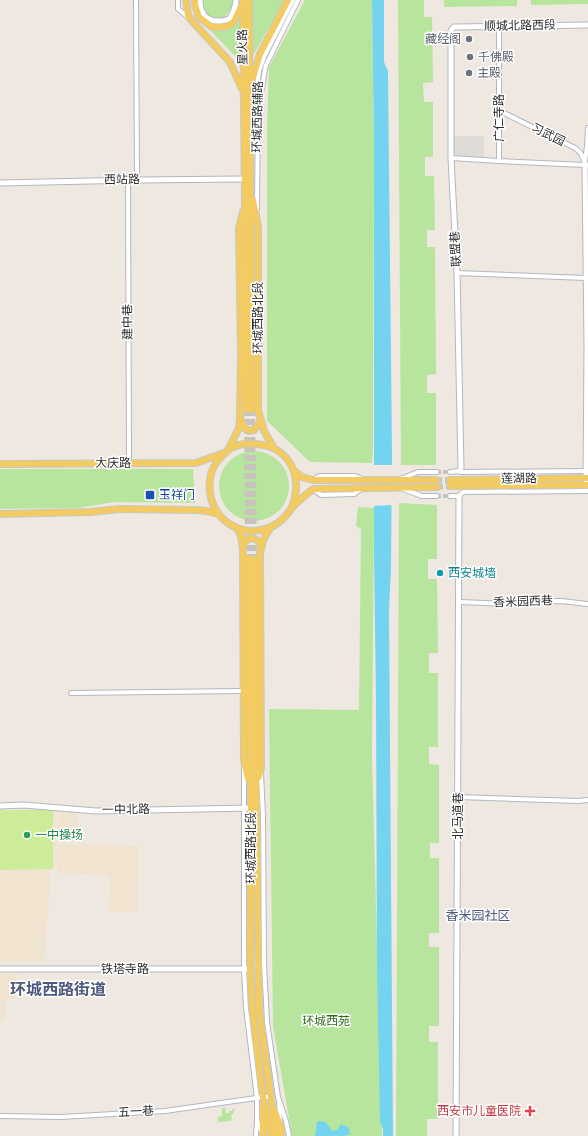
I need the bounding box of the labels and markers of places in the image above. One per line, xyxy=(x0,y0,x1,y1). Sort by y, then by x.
place label: 藏经阁 xyxy=(425,32,461,47)
marker: 藏经阁 xyxy=(464,34,474,44)
place label: 千佛殿 xyxy=(478,50,514,65)
marker: 千佛殿 xyxy=(465,52,475,62)
place label: 主殿 xyxy=(477,66,501,81)
marker: 主殿 xyxy=(464,68,474,78)
place label: 玉祥门 xyxy=(159,488,195,503)
marker: 玉祥门 xyxy=(144,489,156,501)
place label: 西安城墙 xyxy=(448,566,496,581)
marker: 西安城墙 xyxy=(435,568,445,578)
place label: 一中操场 xyxy=(35,828,83,843)
marker: 一中操场 xyxy=(22,830,32,840)
place label: 西安市儿童医院 xyxy=(437,1104,521,1119)
marker: 西安市儿童医院 xyxy=(524,1105,536,1117)

